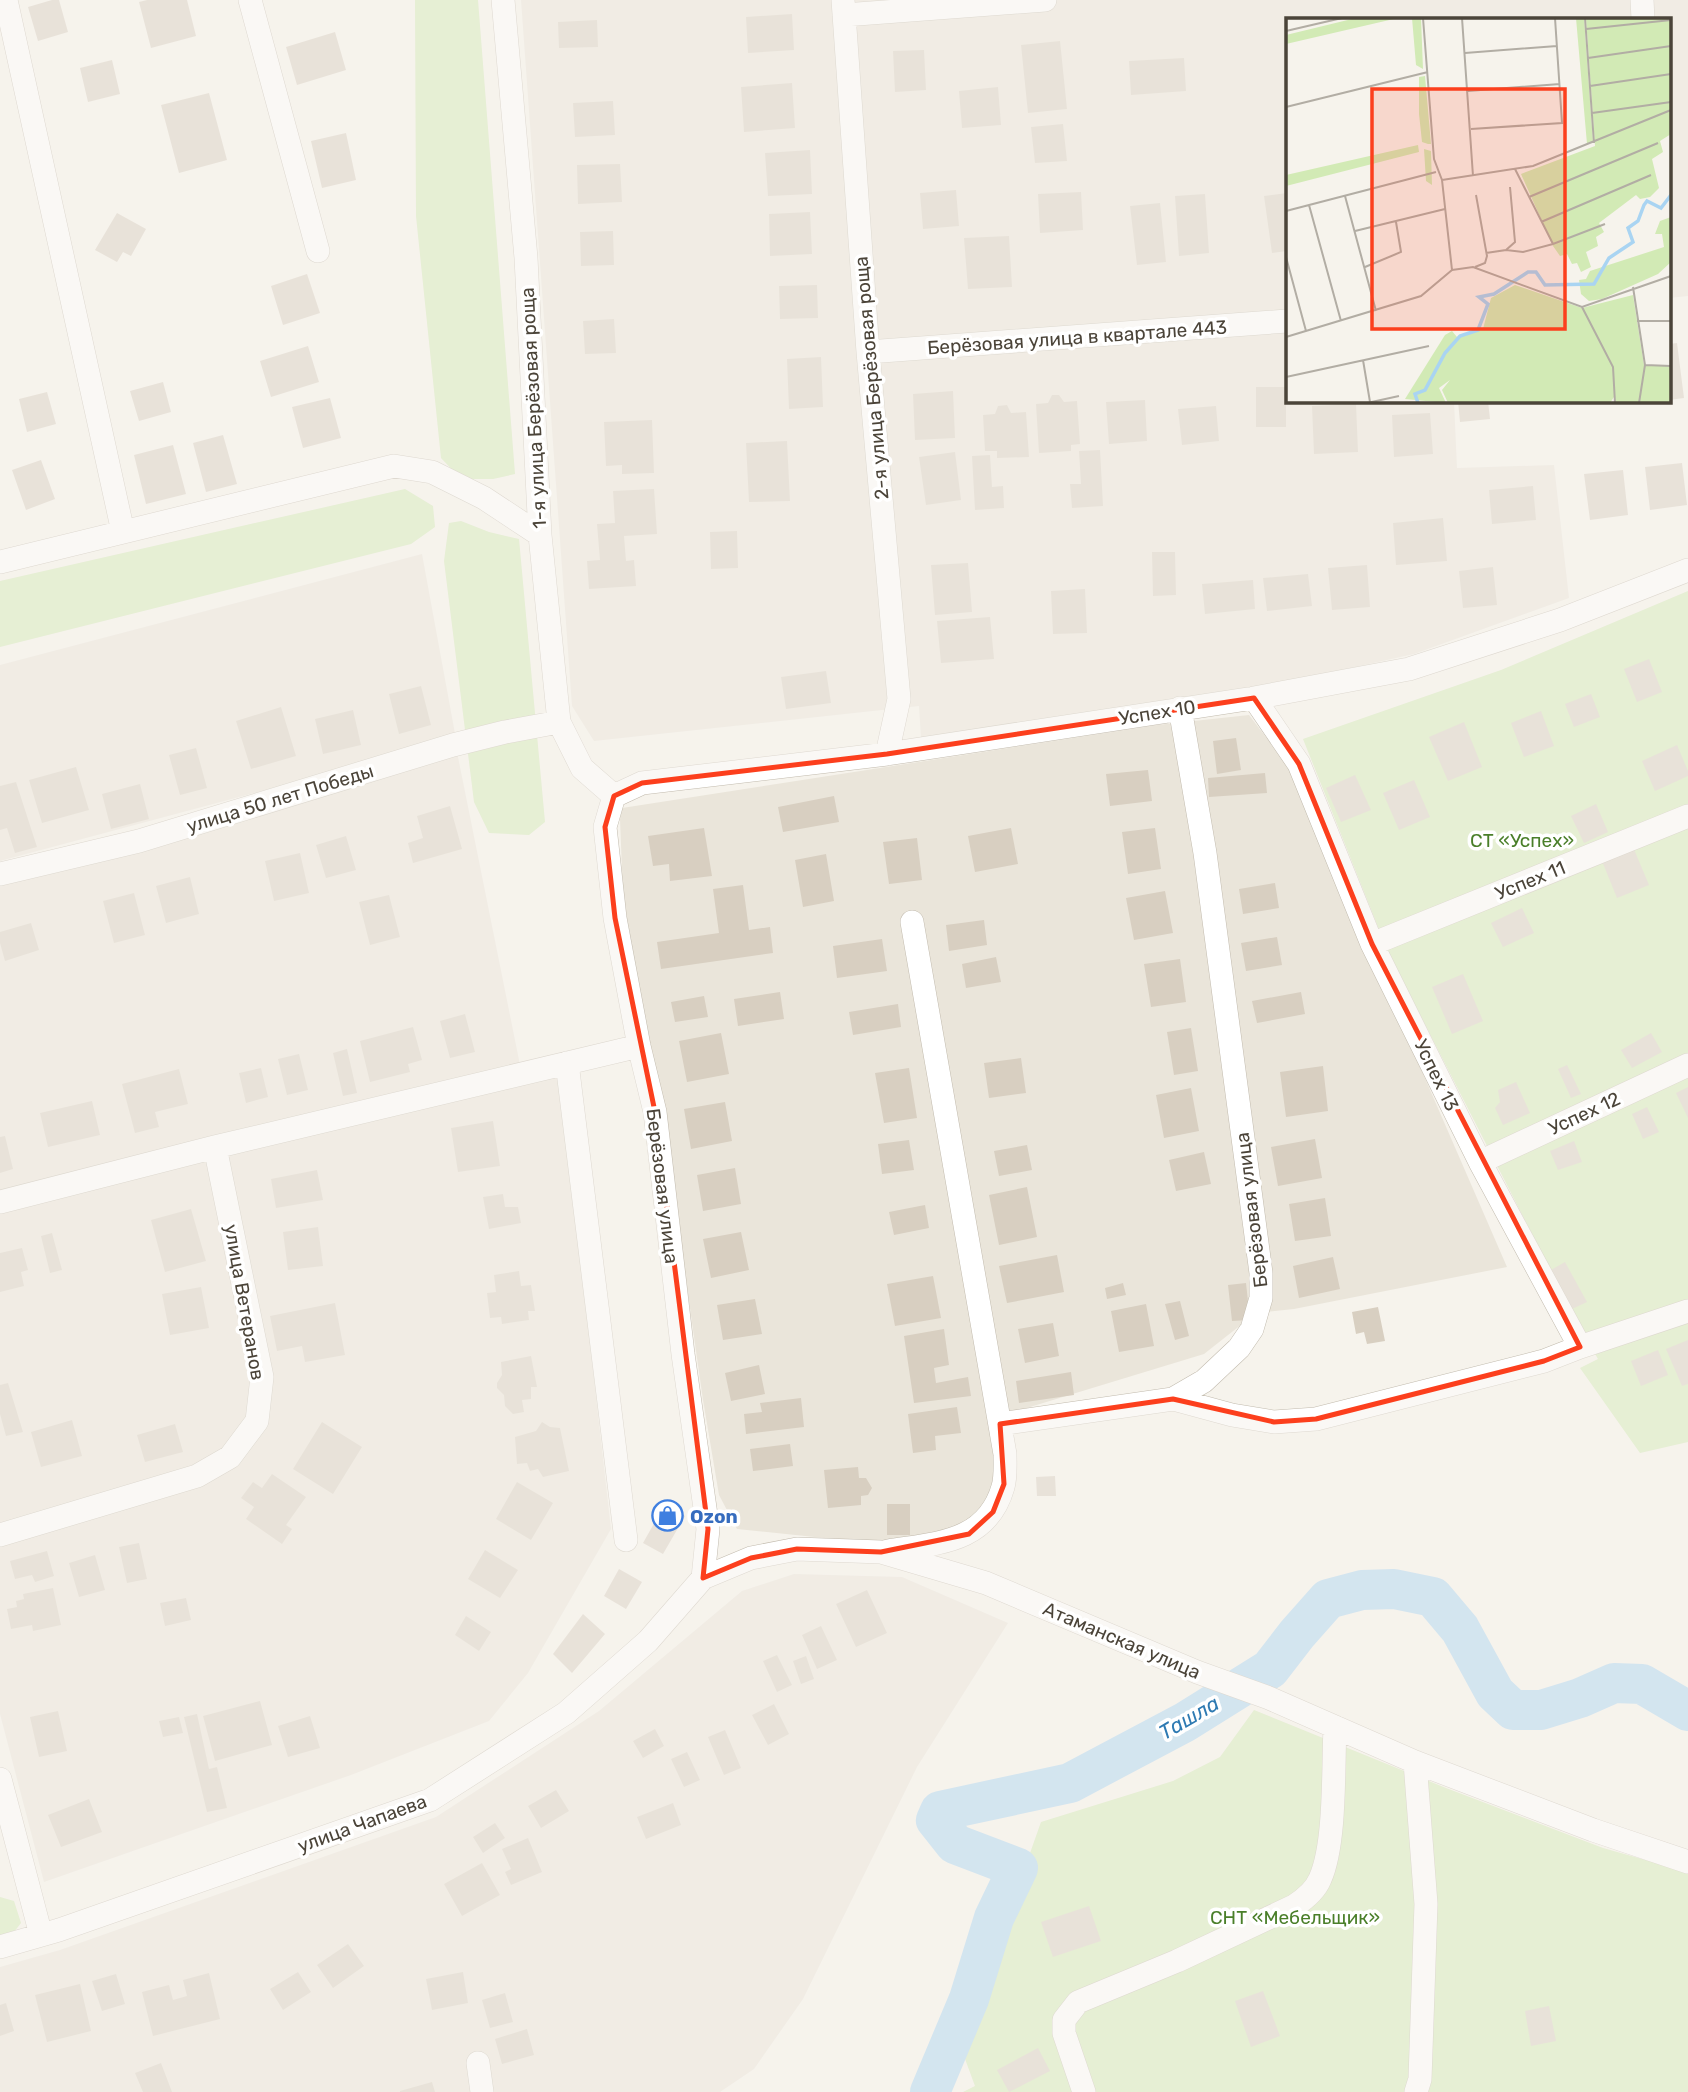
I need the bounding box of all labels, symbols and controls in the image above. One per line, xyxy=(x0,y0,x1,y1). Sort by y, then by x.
inset map xyxy=(1286,18,1670,402)
street label: 2-я улица Берёзовая роща xyxy=(849,255,894,500)
street label: 1-я улица Берёзовая роща xyxy=(516,287,551,529)
street label: Берёзовая улица в квартале 443 xyxy=(926,316,1228,359)
street label: Успех 10 xyxy=(1117,695,1197,730)
street label: улица 50 лет Победы xyxy=(184,759,376,838)
park label: СТ «Успех» xyxy=(1470,829,1574,852)
street label: Успех 11 xyxy=(1492,856,1569,905)
street label: Успех 13 xyxy=(1409,1036,1464,1115)
street label: Успех 12 xyxy=(1545,1087,1624,1140)
street label: Берёзовая улица xyxy=(642,1107,683,1265)
street label: Берёзовая улица xyxy=(1231,1131,1272,1289)
street label: улица Ветеранов xyxy=(219,1222,270,1382)
shop icon: Ozon xyxy=(650,1499,684,1533)
place label: Ozon xyxy=(690,1505,738,1528)
street label: Атаманская улица xyxy=(1040,1597,1204,1684)
water label: Ташла xyxy=(1154,1690,1223,1745)
street label: улица Чапаева xyxy=(294,1789,430,1857)
park label: СНТ «Мебельщик» xyxy=(1210,1906,1380,1929)

